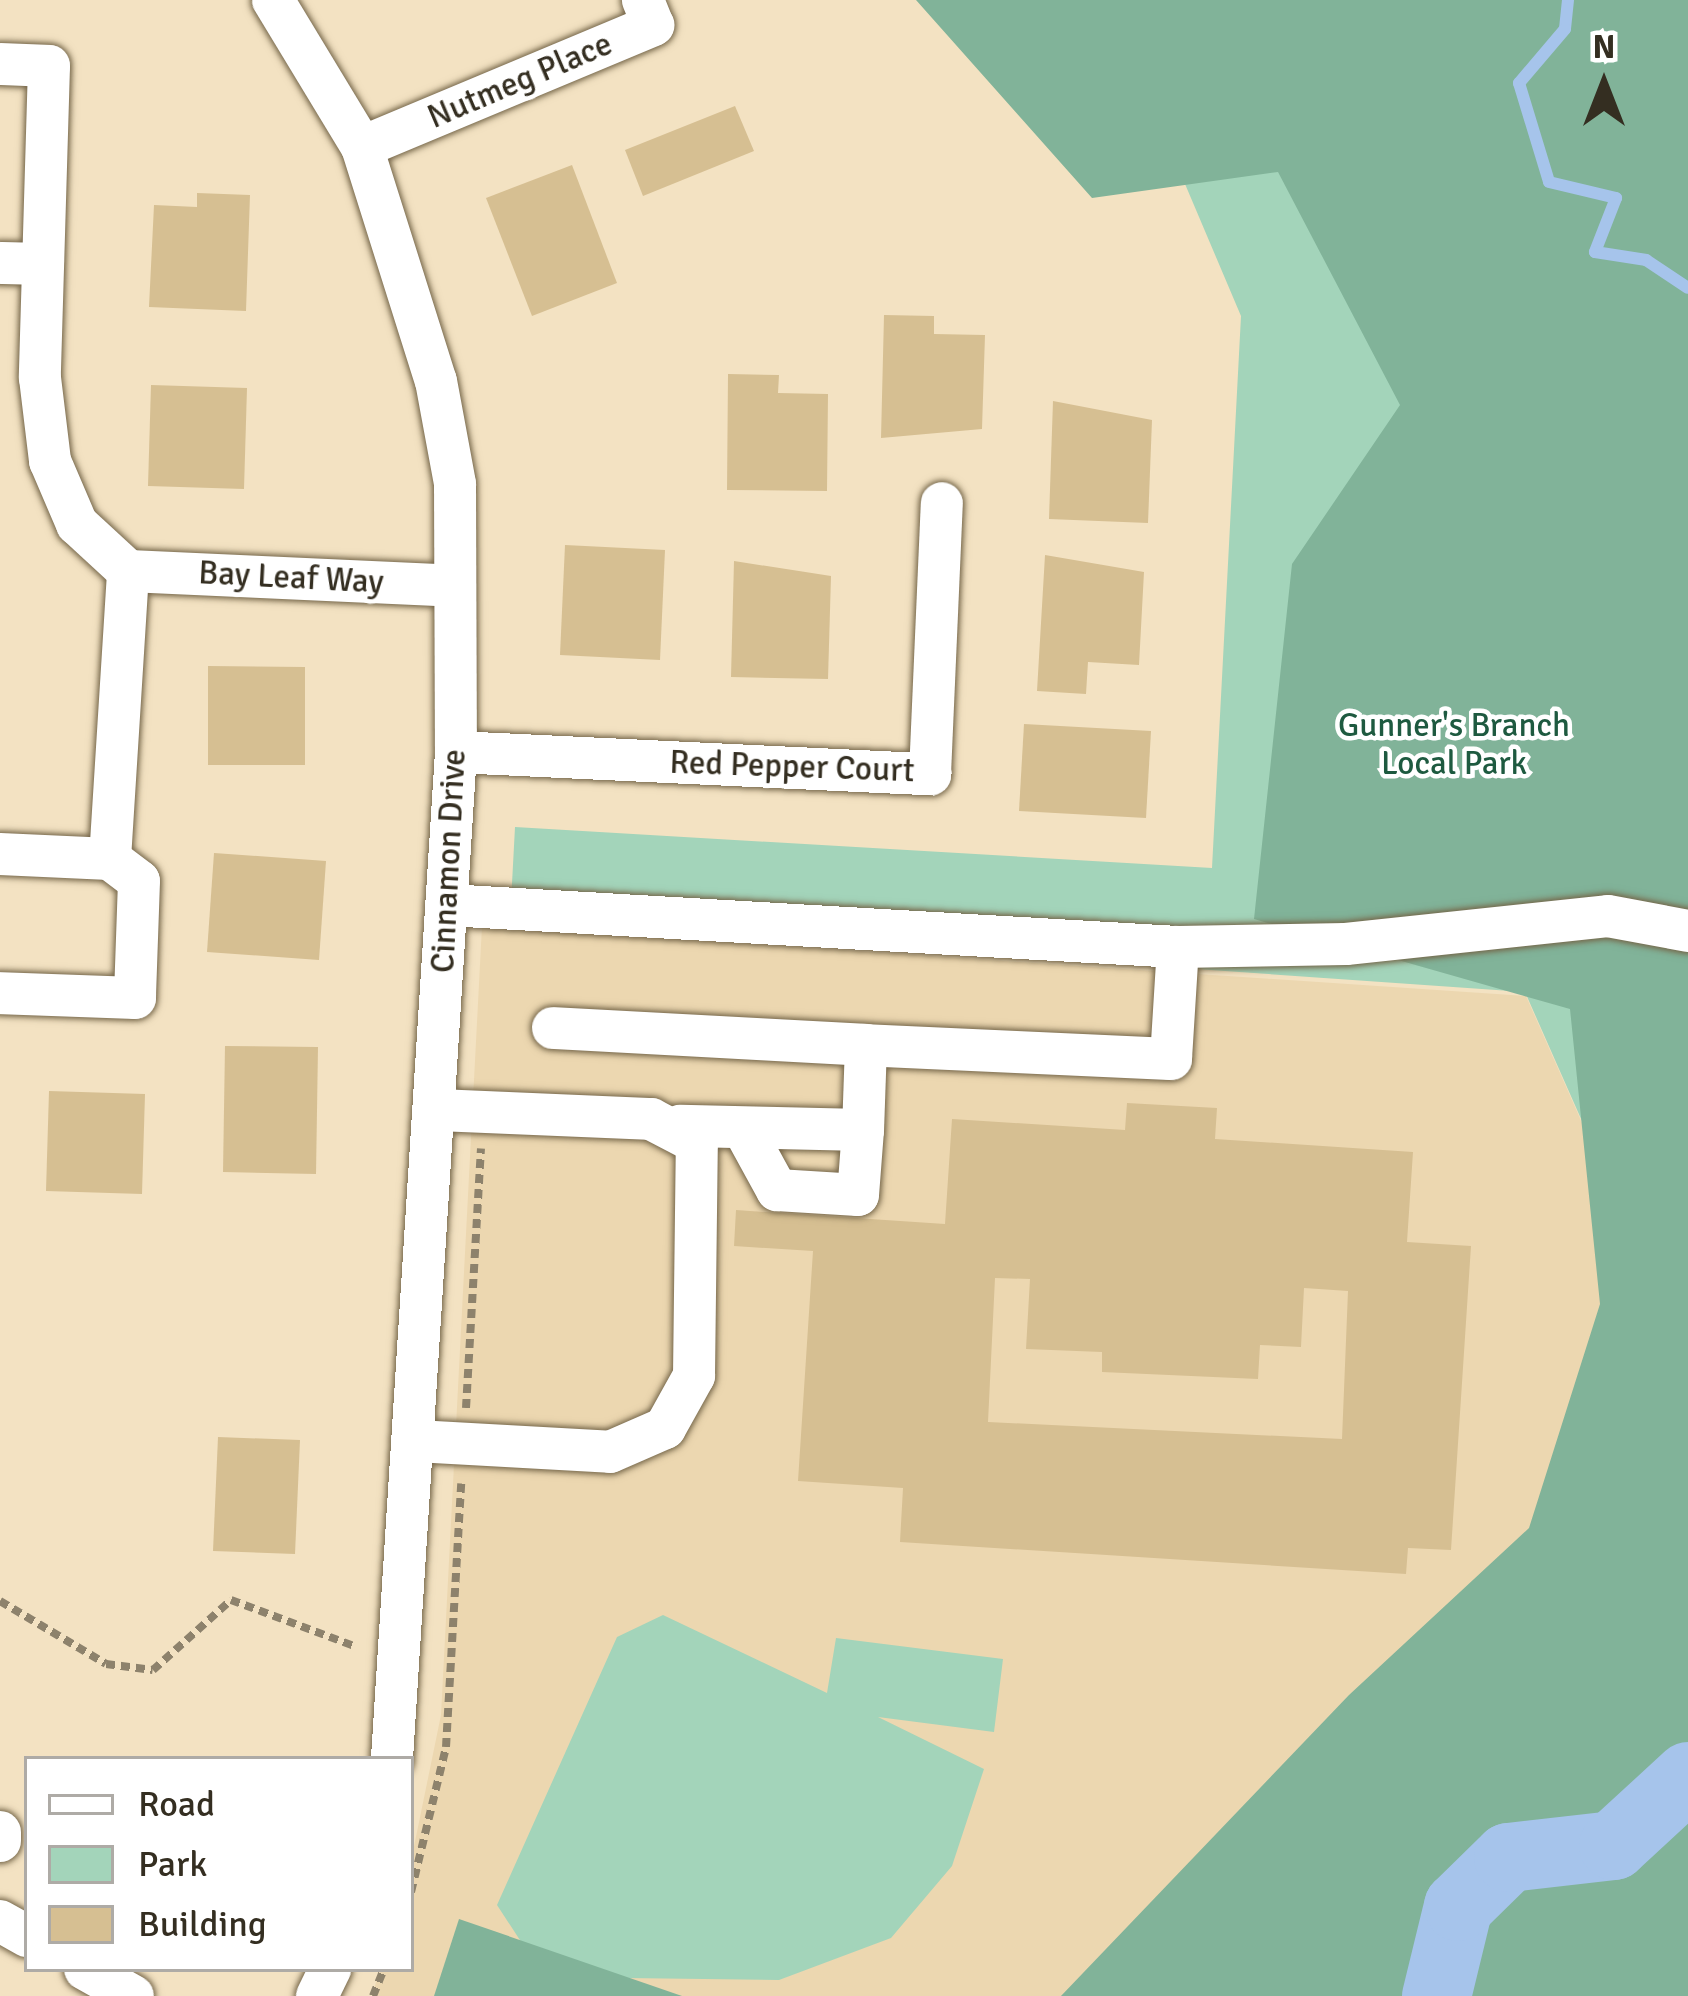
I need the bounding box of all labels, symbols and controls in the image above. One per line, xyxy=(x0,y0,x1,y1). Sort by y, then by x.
street label: Nutmeg Place xyxy=(422,24,618,138)
north arrow xyxy=(1544,24,1664,144)
text: N xyxy=(1593,27,1615,68)
street label: Bay Leaf Way xyxy=(197,553,385,603)
park label: Gunner's Branch Local Park xyxy=(1338,706,1570,784)
street label: Red Pepper Court xyxy=(669,743,915,791)
street label: Cinnamon Drive xyxy=(423,748,475,974)
legend xyxy=(24,1756,414,1972)
text: Road xyxy=(138,1782,215,1827)
text: Park xyxy=(138,1842,207,1887)
text: Building xyxy=(138,1902,267,1947)

